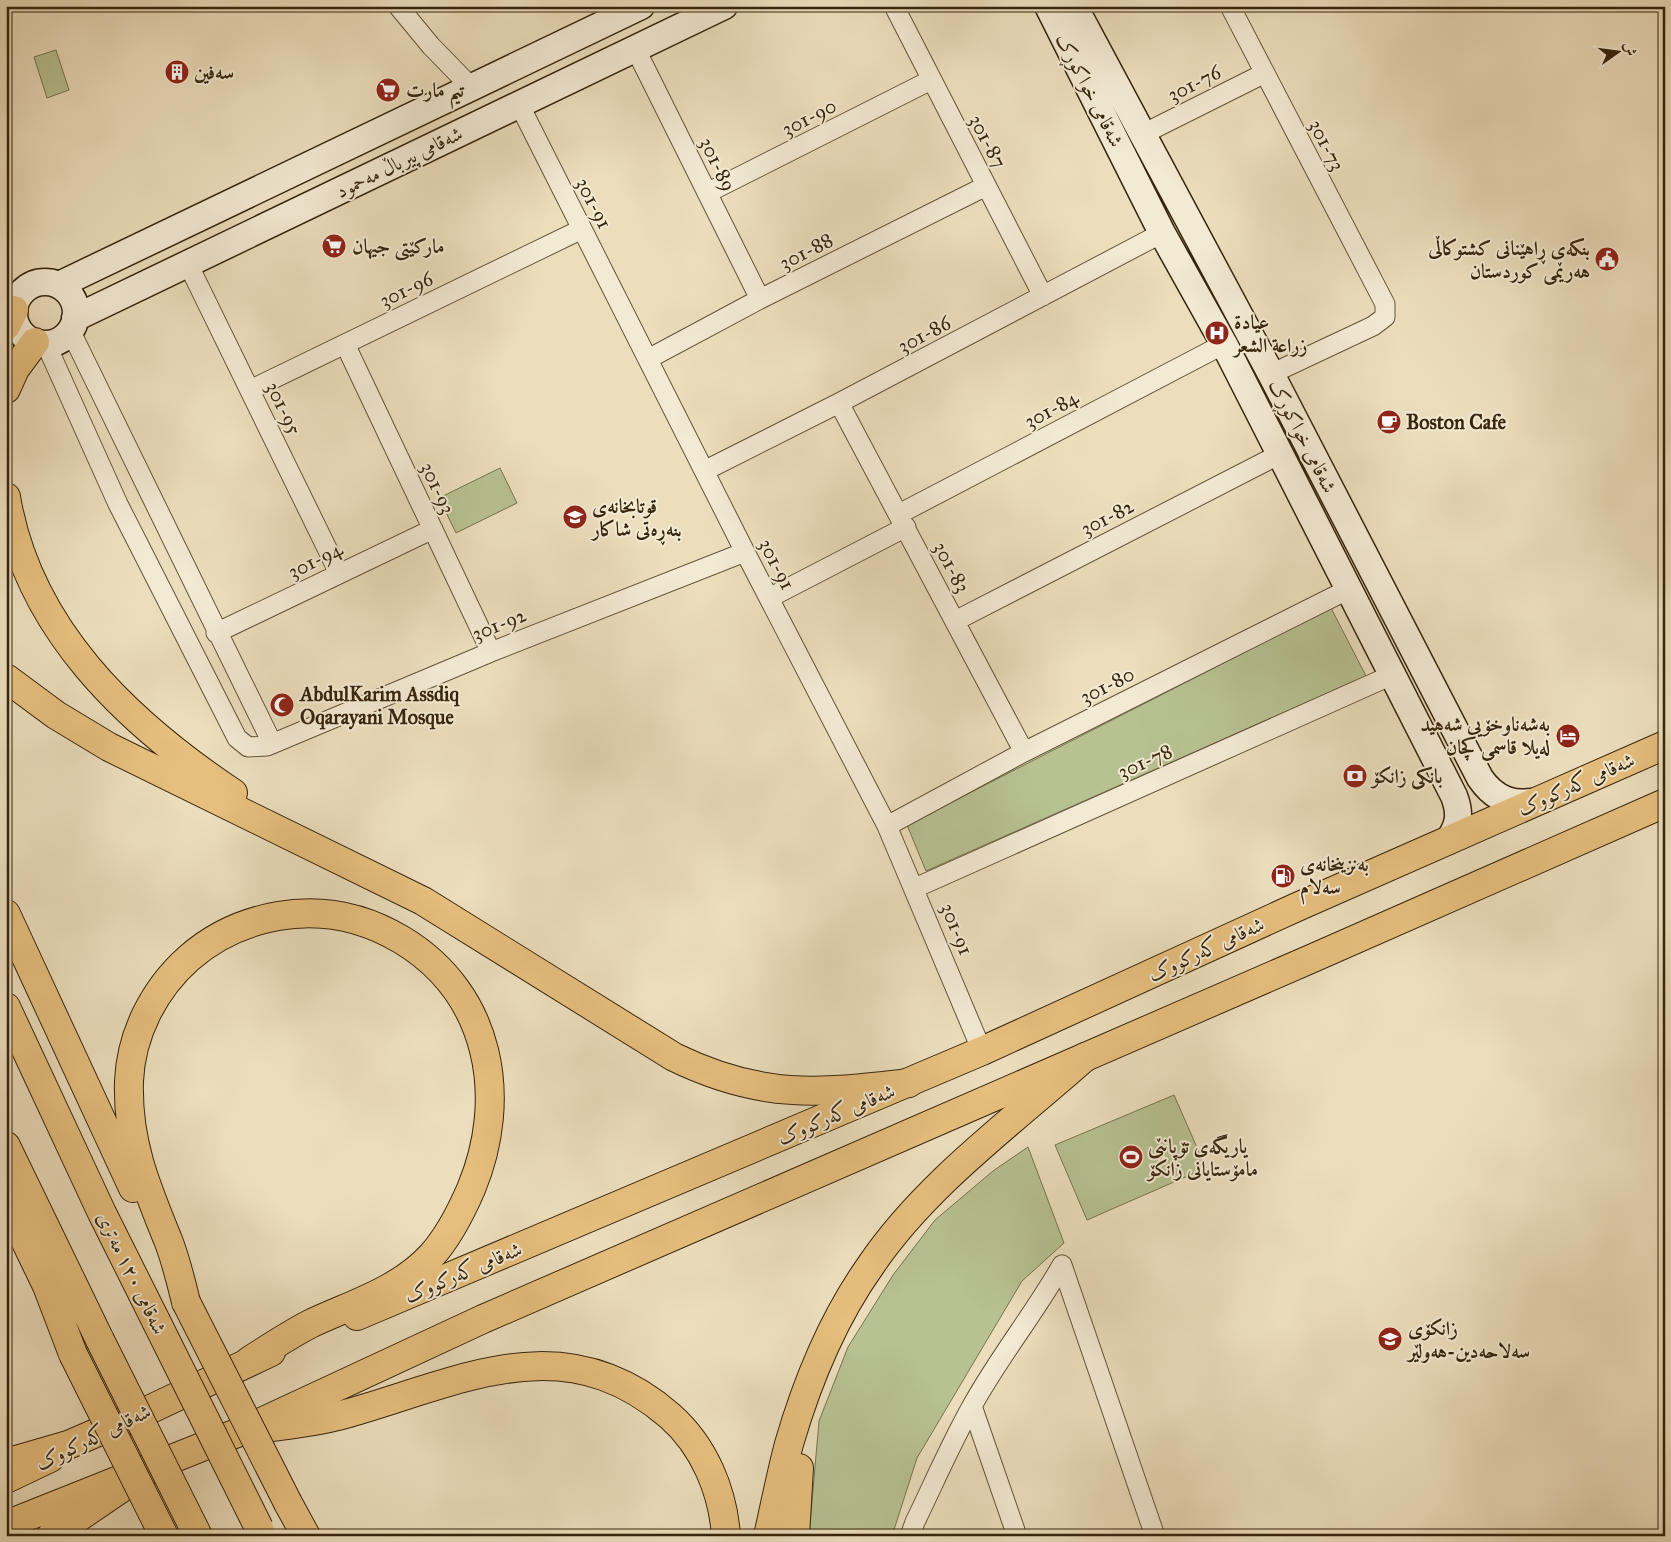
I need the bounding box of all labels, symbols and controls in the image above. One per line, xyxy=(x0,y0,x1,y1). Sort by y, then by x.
north arrow xyxy=(1594,28,1644,78)
street label: شەقامی خواکوڕک xyxy=(1047,29,1129,153)
text: ش xyxy=(1620,40,1640,58)
building icon: سەفین xyxy=(164,59,190,85)
street label: 301-76 xyxy=(1163,59,1225,107)
place label: سەفین xyxy=(194,60,234,85)
supermarket icon: تيم مارت xyxy=(375,77,401,103)
place label: تيم مارت xyxy=(406,78,465,110)
street label: 301-90 xyxy=(778,93,840,141)
street label: 301-87 xyxy=(964,110,1012,172)
street label: 301-73 xyxy=(1304,115,1350,175)
street label: شەقامی پیرباڵ مەحمود xyxy=(332,121,468,206)
street label: 301-89 xyxy=(695,133,741,195)
street label: 301-91 xyxy=(571,173,617,233)
street label: 301-88 xyxy=(775,227,837,275)
supermarket icon: مارکێتی جیهان xyxy=(321,233,347,259)
place label: مارکێتی جیهان xyxy=(352,234,445,261)
place label: بنکەی ڕاهێنانی کشتوکاڵی هەرێمی کوردستان xyxy=(1427,235,1590,285)
public building icon: بنکەی ڕاهێنانی کشتوکاڵی هەرێمی کوردستان xyxy=(1594,246,1620,272)
street label: 301-96 xyxy=(375,265,437,312)
street label: 301-86 xyxy=(893,310,955,358)
place label: عيادة زراعة الشعر xyxy=(1232,310,1307,358)
hospital icon: عيادة زراعة الشعر xyxy=(1204,320,1230,346)
street label: شەقامی خواکوڕک xyxy=(1260,375,1342,499)
street label: 301-95 xyxy=(261,378,307,438)
street label: 301-84 xyxy=(1020,385,1083,433)
cafe icon: Boston Cafe xyxy=(1376,409,1402,435)
place label: Boston Cafe xyxy=(1406,410,1507,434)
street label: 301-93 xyxy=(416,458,460,518)
place label: قوتابخانەی بنەڕەتی شاکار xyxy=(590,494,682,546)
street label: 301-82 xyxy=(1077,494,1138,540)
school or university icon: قوتابخانەی بنەڕەتی شاکار xyxy=(562,504,588,530)
street label: 301-91 xyxy=(754,534,800,594)
street label: 301-94 xyxy=(284,536,347,583)
street label: 301-83 xyxy=(929,537,975,597)
street label: 301-92 xyxy=(468,602,530,646)
street label: 301-80 xyxy=(1076,661,1138,709)
place label: AbdulKarim Assdiq Oqarayani Mosque xyxy=(298,682,461,730)
mosque icon: AbdulKarim Assdiq Oqarayani Mosque xyxy=(269,692,295,718)
place label: بەشەناوخۆیی شەهید لەیلا قاسمی کچان xyxy=(1420,712,1550,761)
hotel icon: بەشەناوخۆیی شەهید لەیلا قاسمی کچان xyxy=(1555,723,1581,749)
street label: 301-78 xyxy=(1114,738,1176,784)
street label: شەقامی کەرکووک xyxy=(1514,748,1639,821)
bank icon: بانکی زانکۆ xyxy=(1342,763,1368,789)
place label: بانکی زانکۆ xyxy=(1370,764,1443,790)
place label: بەنزینخانەی سەلام xyxy=(1300,852,1369,905)
fuel station icon: بەنزینخانەی سەلام xyxy=(1270,863,1296,889)
street label: 301-91 xyxy=(936,899,978,959)
street label: شەقامی کەرکووک xyxy=(1144,912,1268,987)
street label: شەقامی کەرکووک xyxy=(774,1078,899,1150)
place label: یاریگەی تۆپانێی مامۆستایانی زانکۆ xyxy=(1146,1134,1258,1182)
sports icon: یاریگەی تۆپانێی مامۆستایانی زانکۆ xyxy=(1118,1144,1144,1170)
street label: شەقامی ١٢٠ مەتری xyxy=(92,1208,172,1338)
street label: شەقامی کەرکووک xyxy=(401,1236,526,1308)
place label: زانکۆی سەلاحەدین-هەولێر xyxy=(1406,1316,1530,1363)
school or university icon: زانکۆی سەلاحەدین-هەولێر xyxy=(1377,1326,1403,1352)
street label: شەقامی کەرکووک xyxy=(31,1399,155,1476)

